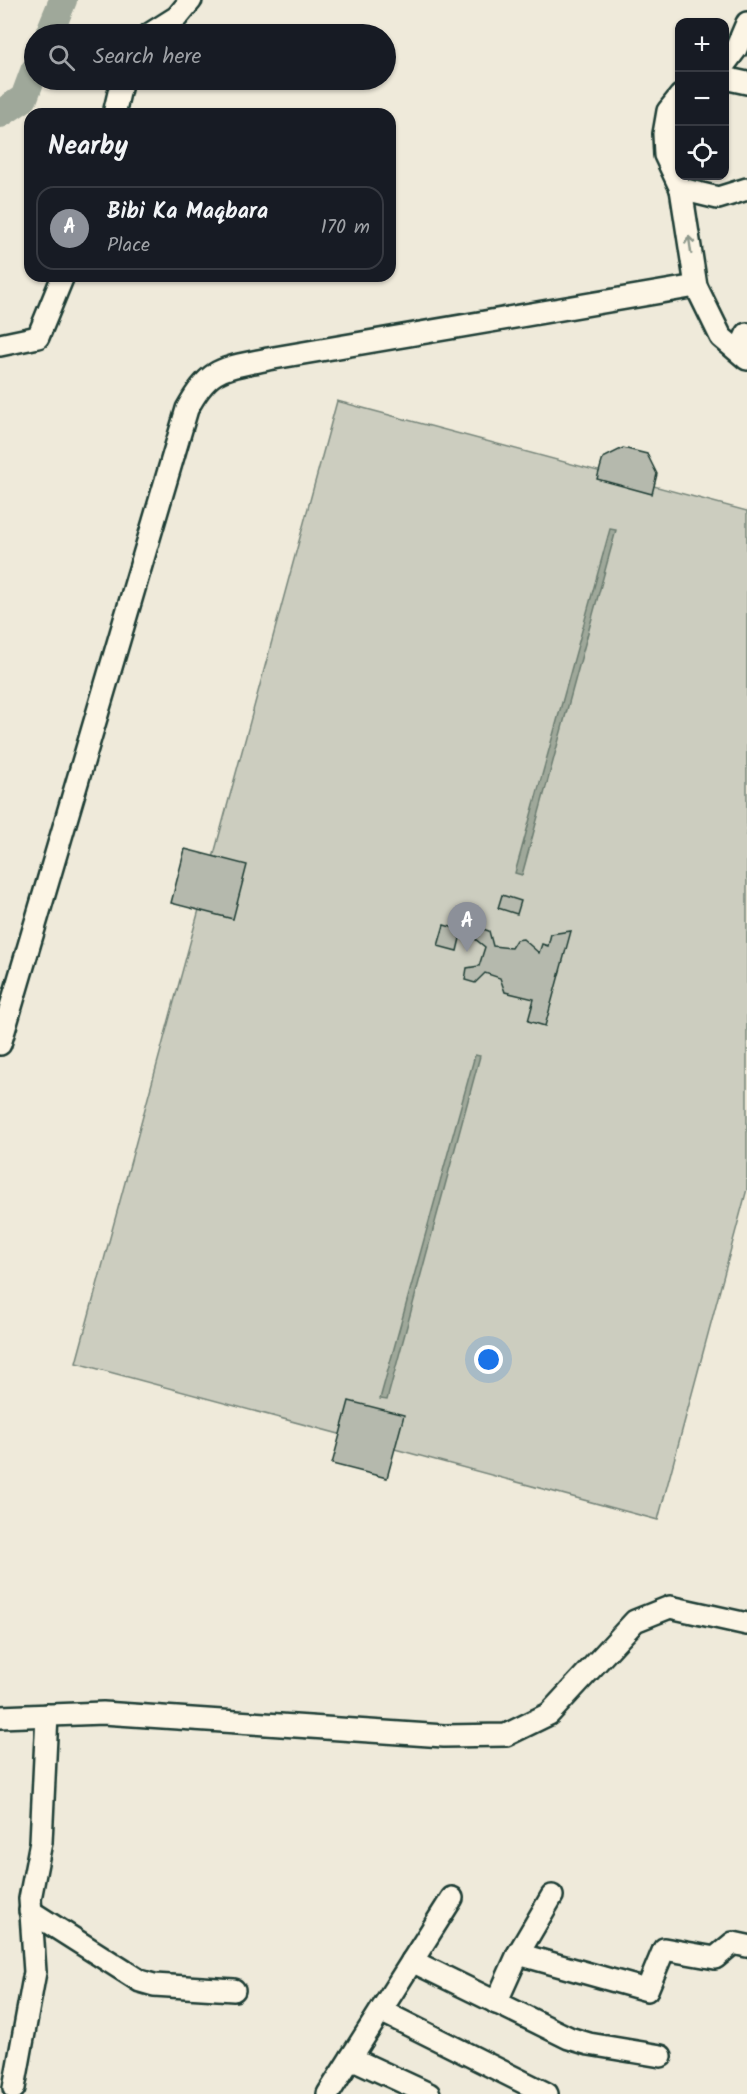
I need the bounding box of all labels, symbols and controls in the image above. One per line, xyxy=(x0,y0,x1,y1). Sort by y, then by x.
map controls xyxy=(675,18,729,180)
button: + xyxy=(675,18,729,72)
search box xyxy=(24,24,396,90)
text: Search here xyxy=(93,40,201,75)
icon: search xyxy=(45,41,78,74)
button: − xyxy=(675,72,729,126)
text: Nearby xyxy=(48,126,128,168)
button: locate xyxy=(675,126,729,180)
text: Bibi Ka Maqbara xyxy=(107,195,268,230)
text: A xyxy=(63,212,76,244)
text: 170 m xyxy=(321,212,370,244)
text: Place xyxy=(107,230,150,262)
one-way arrow xyxy=(684,235,695,255)
pin: A xyxy=(448,902,486,952)
your location xyxy=(474,1345,503,1374)

